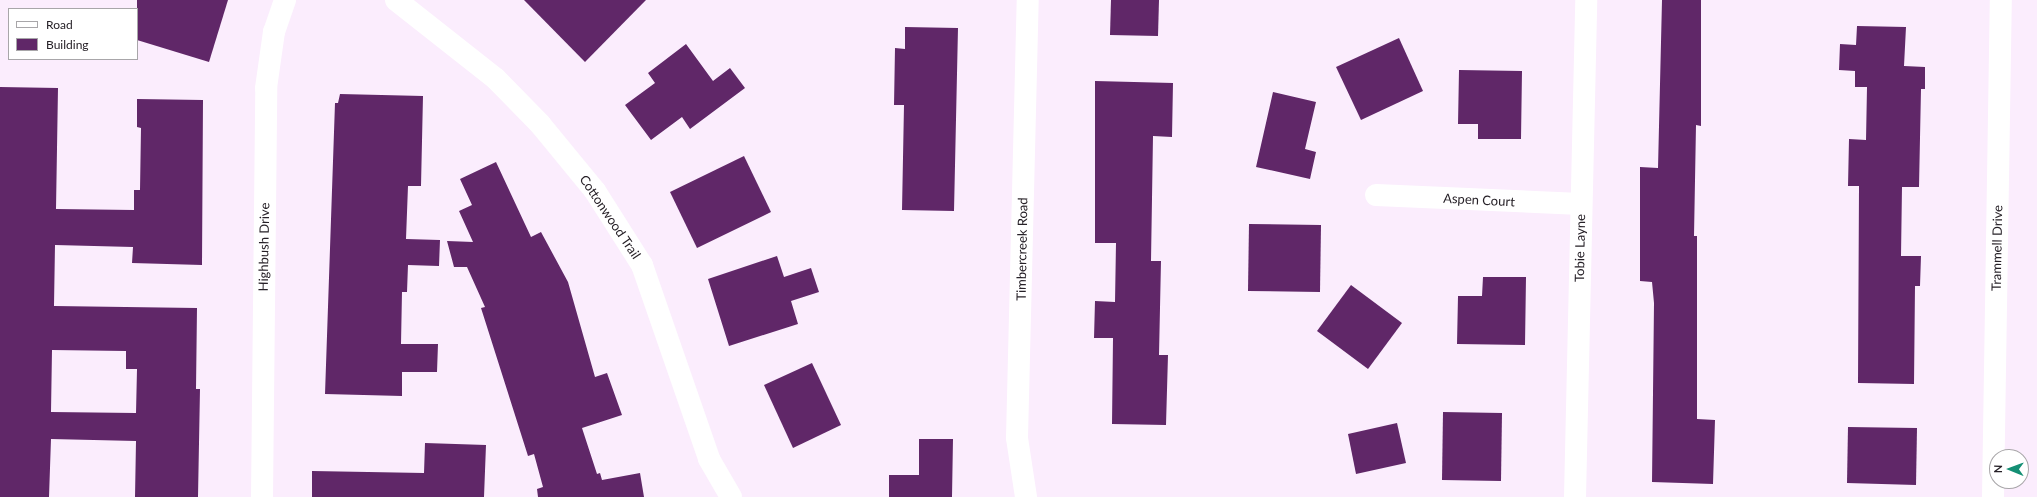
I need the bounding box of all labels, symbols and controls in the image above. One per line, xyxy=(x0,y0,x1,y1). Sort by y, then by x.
legend xyxy=(8,8,138,60)
text: Road xyxy=(46,17,73,32)
text: Building xyxy=(46,37,89,52)
street label: Cottonwood Trail xyxy=(576,172,644,262)
street label: Aspen Court xyxy=(1443,190,1515,210)
street label: Timbercreek Road xyxy=(1013,197,1031,301)
street label: Highbush Drive xyxy=(255,203,273,291)
street label: Trammell Drive xyxy=(1988,205,2006,291)
street label: Tobie Layne xyxy=(1572,214,1588,282)
north arrow xyxy=(1989,449,2029,489)
text: N xyxy=(1991,464,2004,473)

